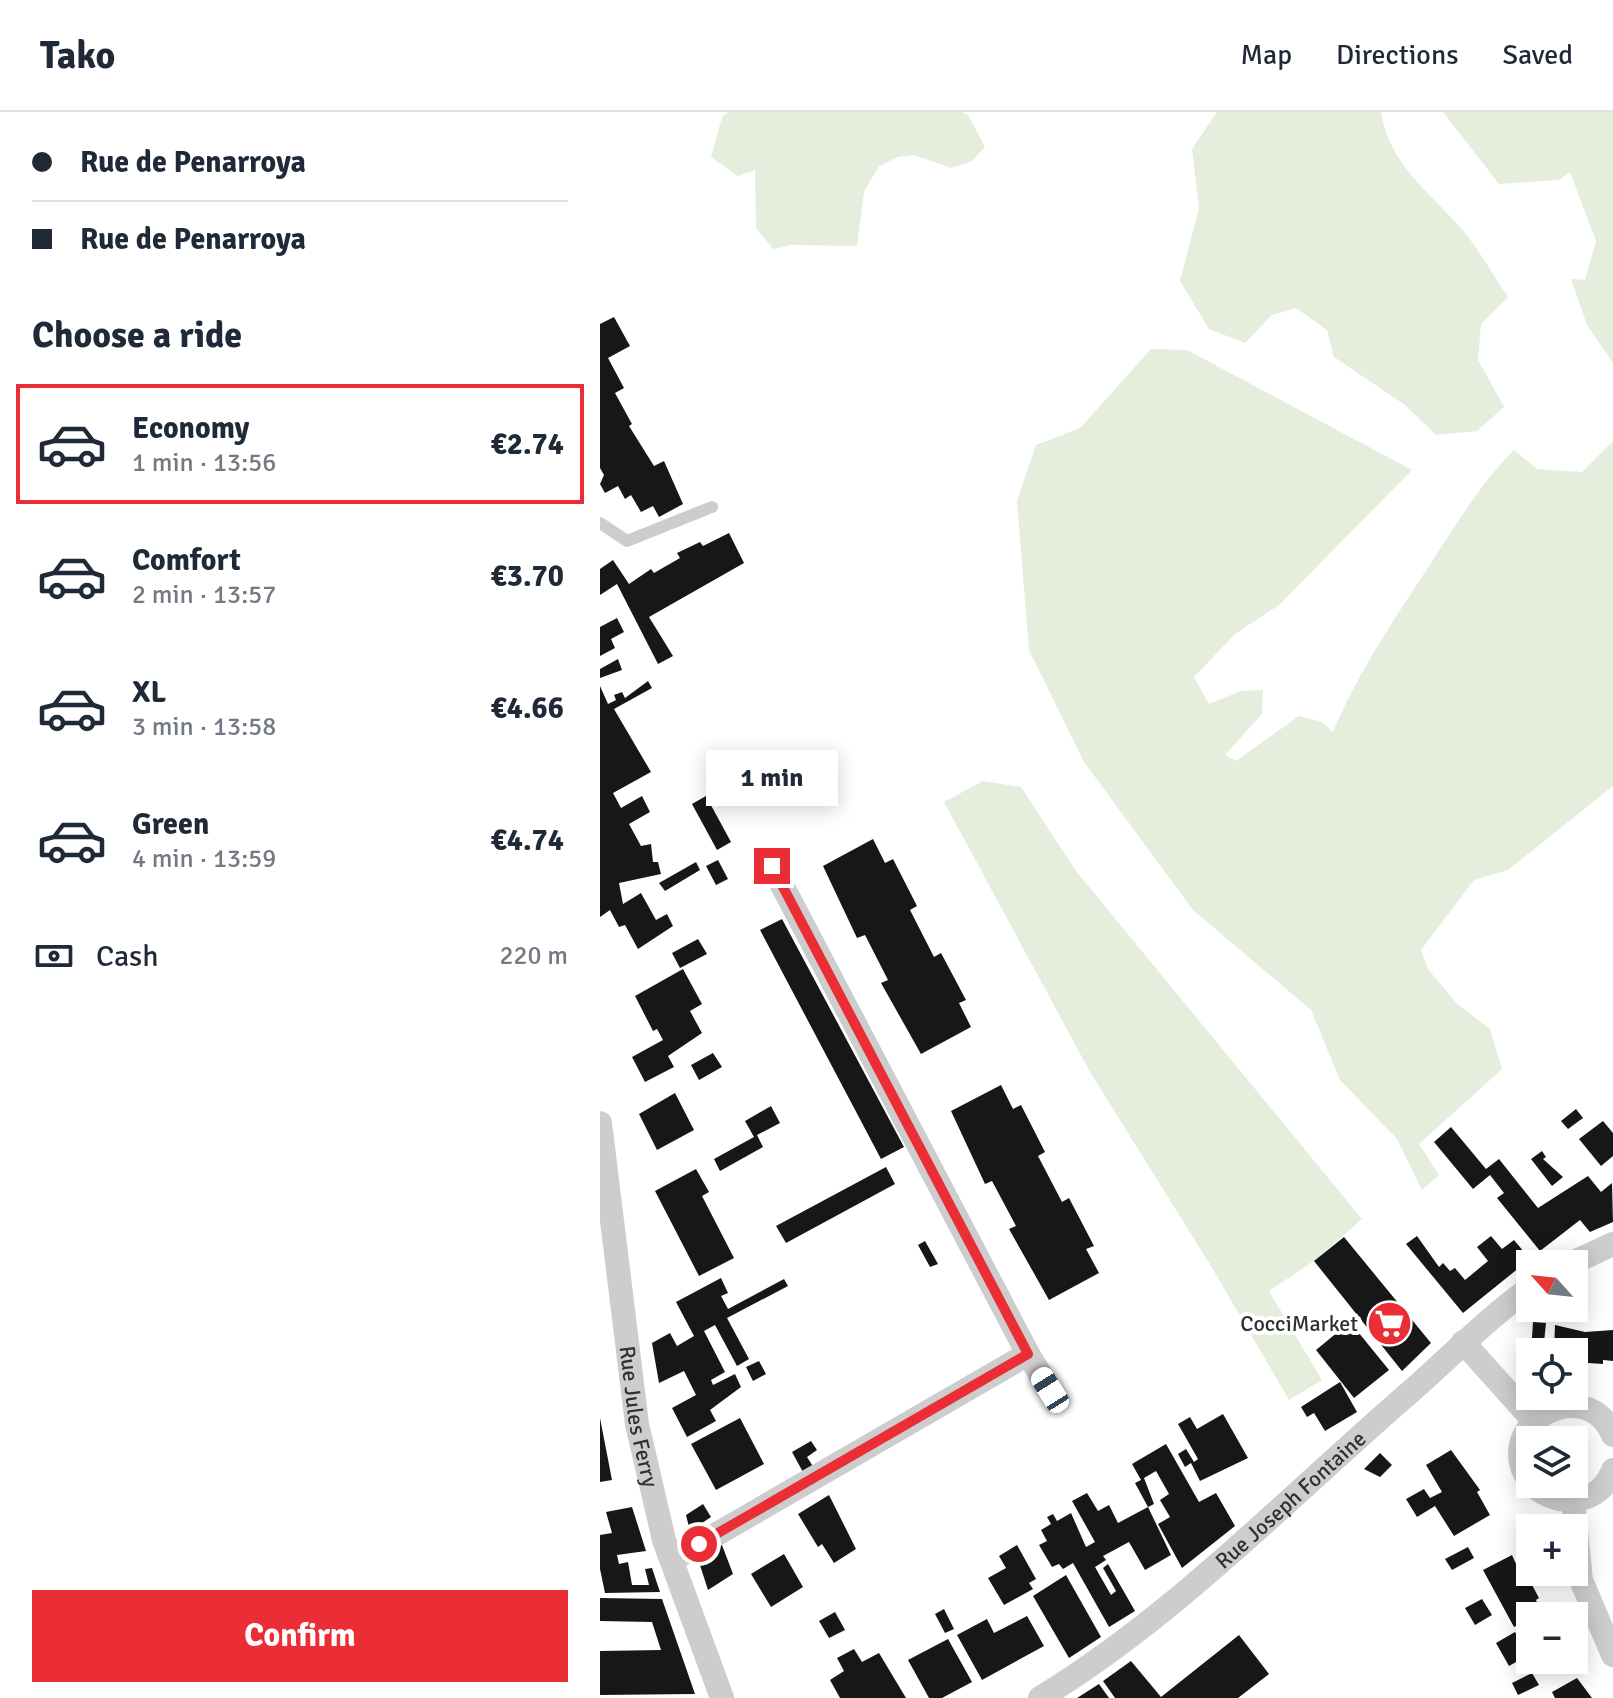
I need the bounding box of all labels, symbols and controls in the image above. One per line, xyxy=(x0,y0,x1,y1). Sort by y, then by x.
text: Tako xyxy=(40,32,115,79)
text: Map xyxy=(1240,38,1292,72)
text: Directions xyxy=(1336,38,1458,72)
text: Saved xyxy=(1502,38,1573,72)
text: Rue de Penarroya xyxy=(80,144,306,181)
text: Rue de Penarroya xyxy=(80,221,306,258)
text: Choose a ride xyxy=(32,313,242,358)
icon: car xyxy=(36,408,108,480)
text: Economy xyxy=(132,410,249,447)
text: €2.74 xyxy=(491,426,564,463)
text: 1 min · 13:56 xyxy=(132,447,276,479)
icon: car xyxy=(36,540,108,612)
text: Comfort xyxy=(132,542,241,579)
text: €3.70 xyxy=(491,558,564,595)
text: 2 min · 13:57 xyxy=(132,579,276,611)
icon: car xyxy=(36,672,108,744)
text: XL xyxy=(132,674,166,711)
text: €4.66 xyxy=(491,690,564,727)
text: 3 min · 13:58 xyxy=(132,711,276,743)
callout: 1 min xyxy=(706,750,838,806)
text: 1 min xyxy=(741,762,803,794)
icon: car xyxy=(36,804,108,876)
text: Green xyxy=(132,806,209,843)
text: €4.74 xyxy=(491,822,564,859)
text: 4 min · 13:59 xyxy=(132,843,276,875)
route end xyxy=(754,848,790,884)
icon: cash xyxy=(32,934,76,978)
text: Cash xyxy=(96,938,159,975)
text: 220 m xyxy=(499,940,568,972)
north arrow xyxy=(1516,1250,1588,1322)
map controls xyxy=(1516,1250,1588,1674)
supermarket icon: CocciMarket xyxy=(1365,1299,1413,1347)
place label: CocciMarket xyxy=(1240,1310,1358,1337)
button: locate xyxy=(1516,1338,1588,1410)
street label: Rue Jules Ferry xyxy=(613,1344,664,1491)
car xyxy=(1027,1363,1073,1417)
street label: Rue Joseph Fontaine xyxy=(1210,1425,1371,1575)
button: layers xyxy=(1516,1426,1588,1498)
button: + xyxy=(1516,1514,1588,1586)
route start xyxy=(681,1526,717,1562)
button: Confirm xyxy=(32,1590,568,1682)
button: − xyxy=(1516,1602,1588,1674)

